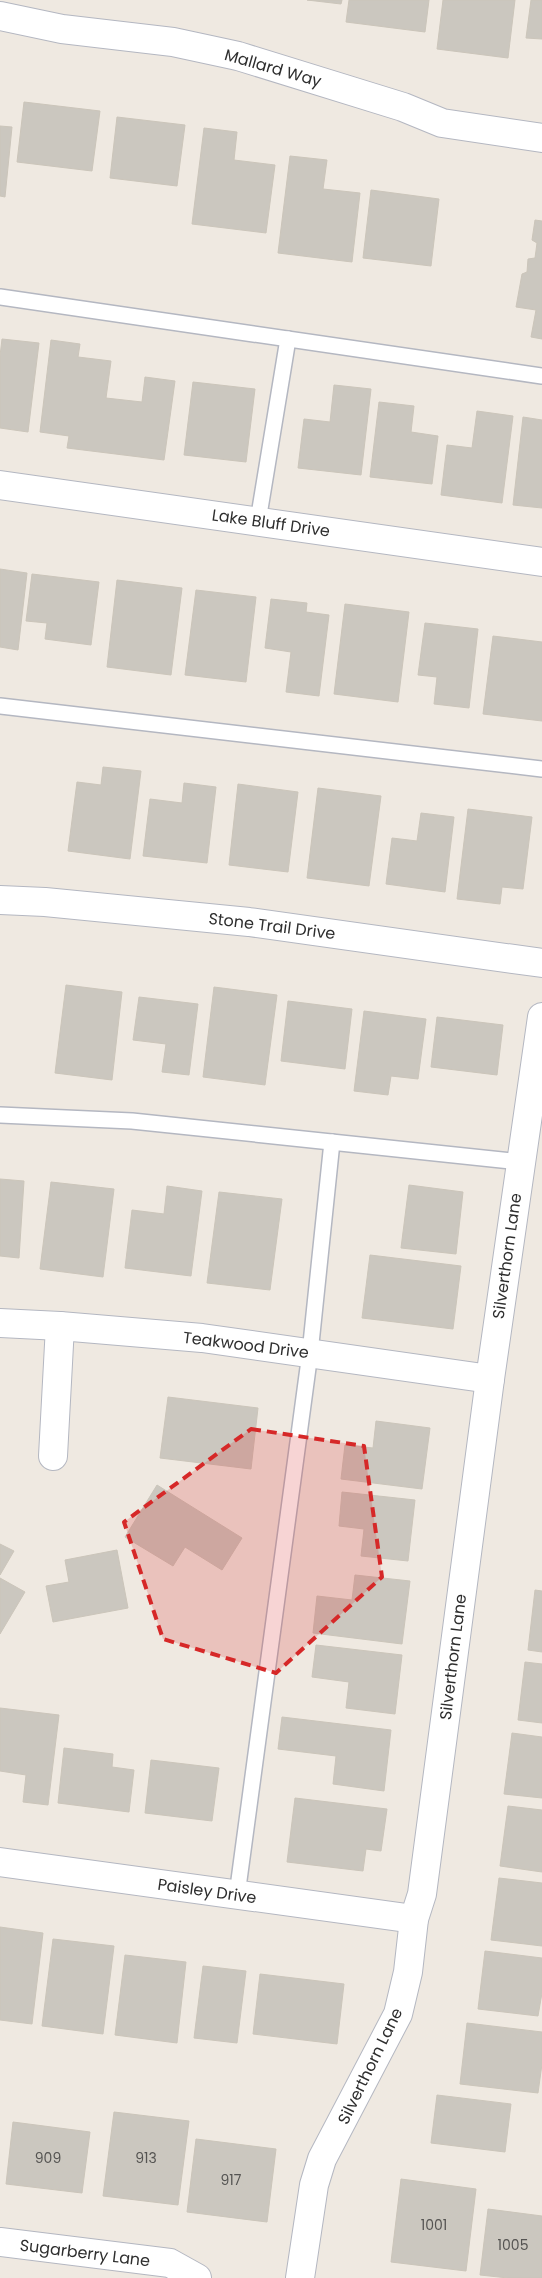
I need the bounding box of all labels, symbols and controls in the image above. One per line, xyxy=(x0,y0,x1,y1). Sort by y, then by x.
street label: Mallard Way xyxy=(222,43,324,93)
street label: Lake Bluff Drive xyxy=(210,503,332,543)
street label: Stone Trail Drive xyxy=(207,907,337,945)
street label: Silverthorn Lane xyxy=(487,1192,527,1320)
street label: Teakwood Drive xyxy=(182,1326,310,1364)
street label: Silverthorn Lane xyxy=(434,1593,472,1721)
street label: Paisley Drive xyxy=(156,1873,258,1909)
street label: Silverthorn Lane xyxy=(332,2004,408,2128)
house number: 909 xyxy=(35,2148,61,2168)
house number: 913 xyxy=(135,2148,157,2168)
house number: 917 xyxy=(221,2170,242,2190)
house number: 1001 xyxy=(421,2215,447,2235)
street label: Sugarberry Lane xyxy=(19,2234,152,2272)
house number: 1005 xyxy=(498,2235,528,2255)

